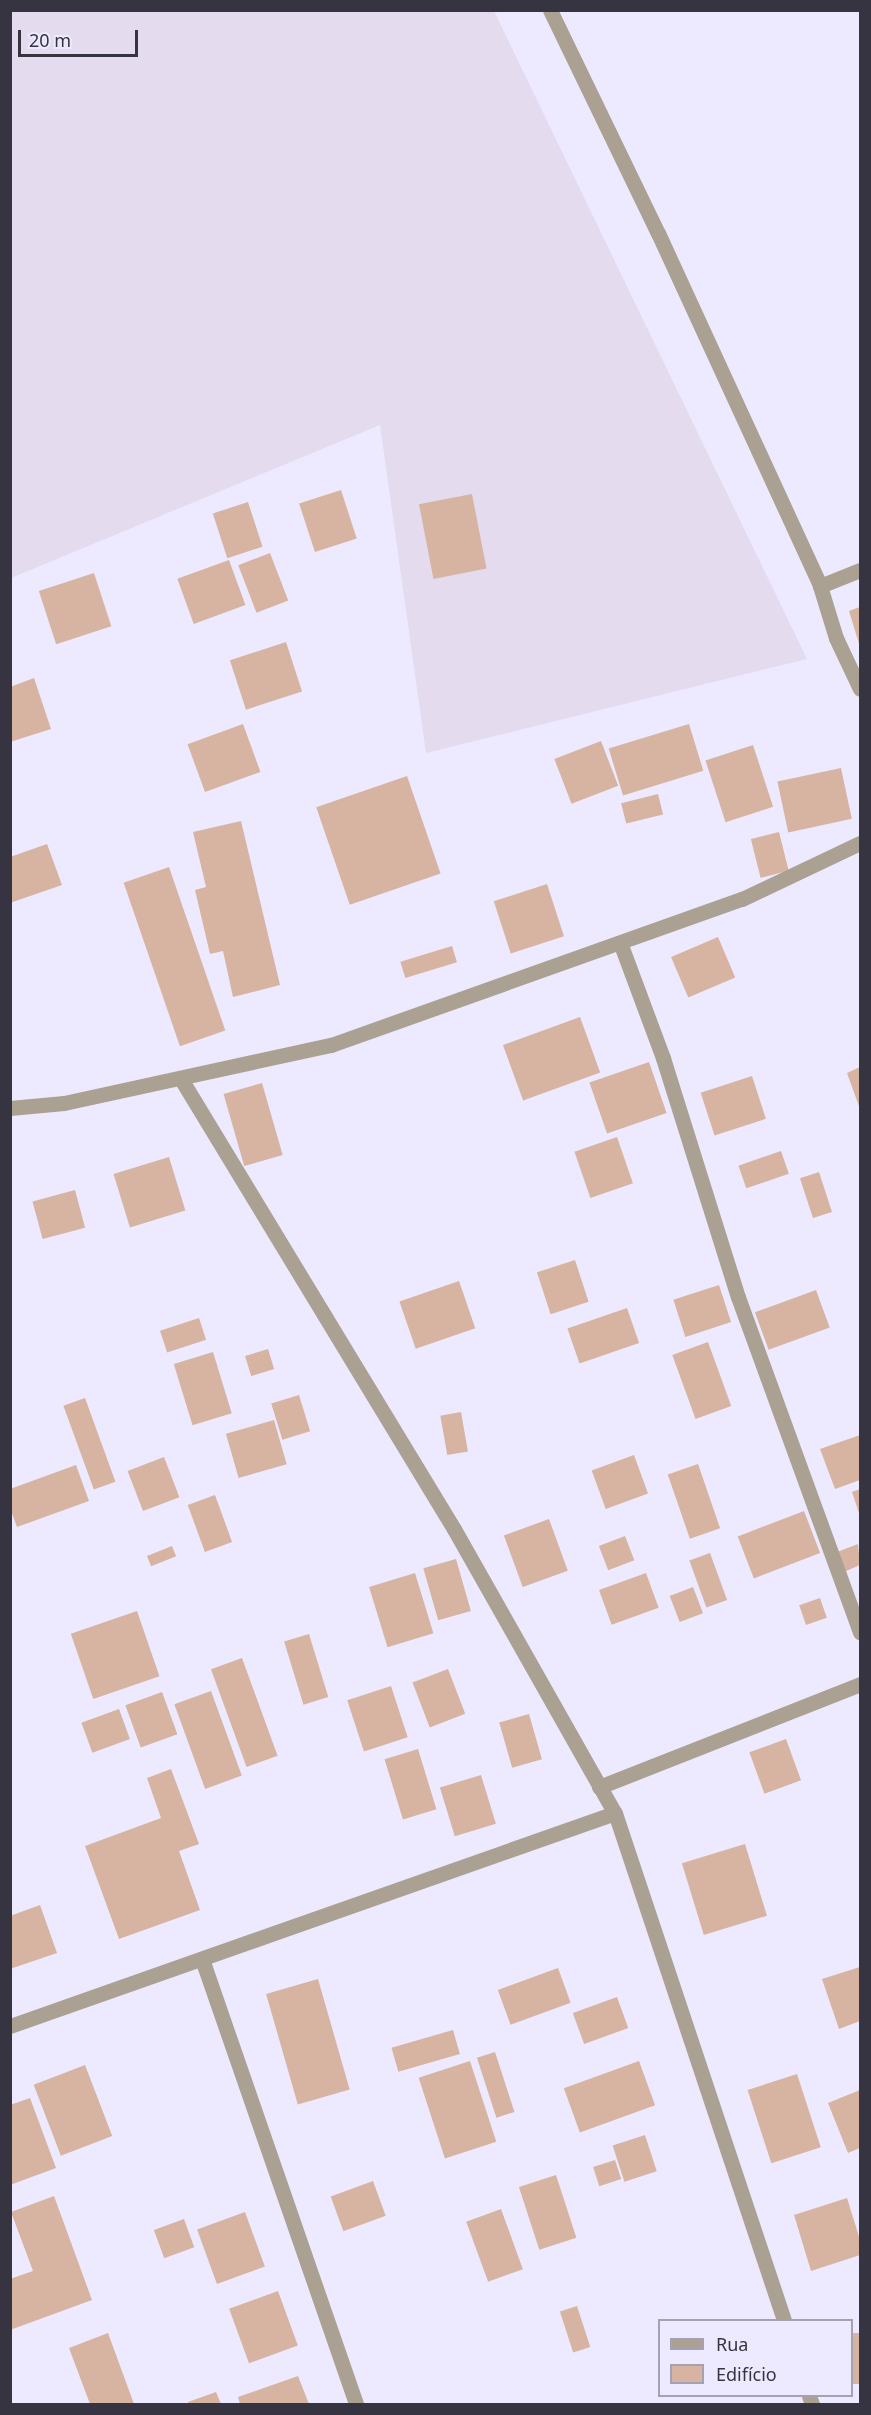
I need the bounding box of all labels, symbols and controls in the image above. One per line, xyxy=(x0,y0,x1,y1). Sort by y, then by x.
scale bar xyxy=(21,18,141,56)
text: 20 m xyxy=(29,28,71,52)
legend xyxy=(658,2319,853,2397)
text: Rua xyxy=(716,2332,748,2356)
text: Edifício xyxy=(716,2362,777,2386)

